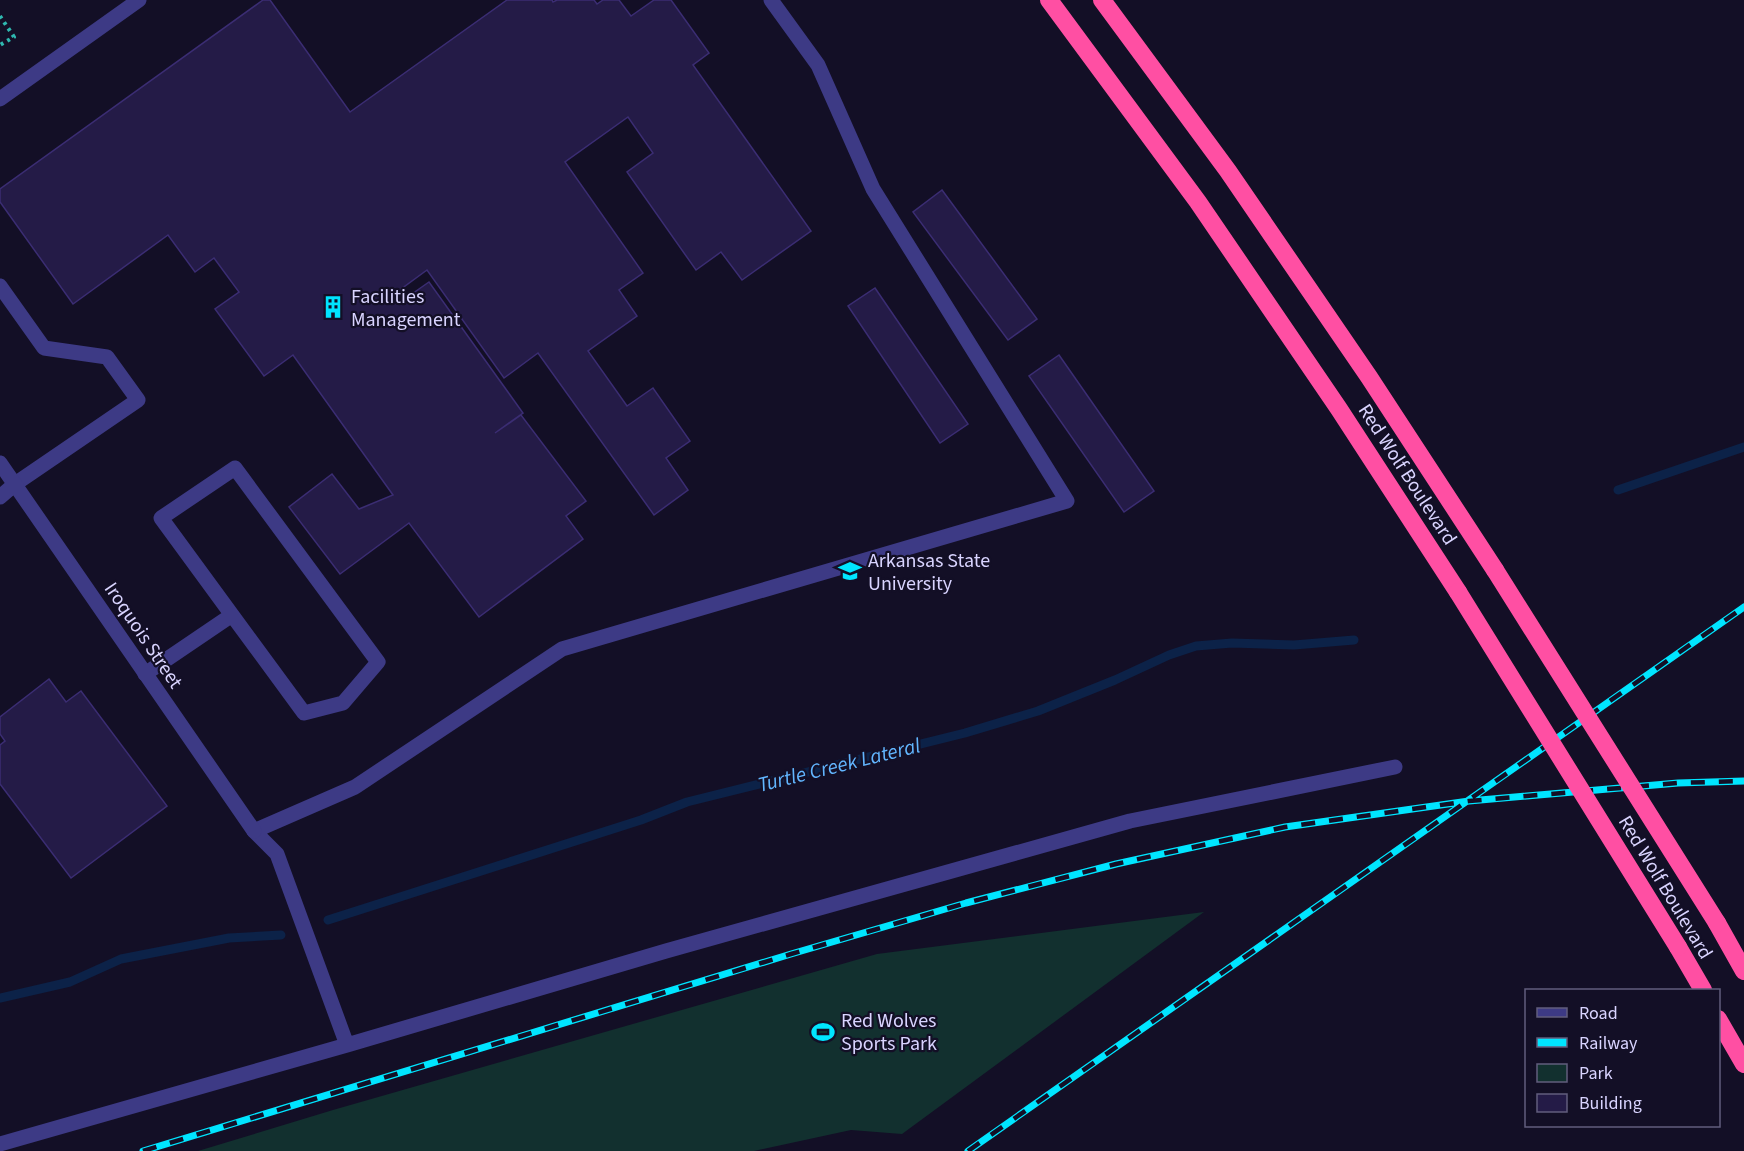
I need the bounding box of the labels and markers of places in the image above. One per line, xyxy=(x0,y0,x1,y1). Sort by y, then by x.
place label: Facilities Management xyxy=(351,283,461,334)
building icon: Facilities Management xyxy=(320,294,346,320)
place label: Arkansas State University xyxy=(868,547,990,598)
school or university icon: Arkansas State University xyxy=(837,558,863,584)
place label: Red Wolves Sports Park xyxy=(841,1007,937,1058)
sports icon: Red Wolves Sports Park xyxy=(810,1019,836,1045)

